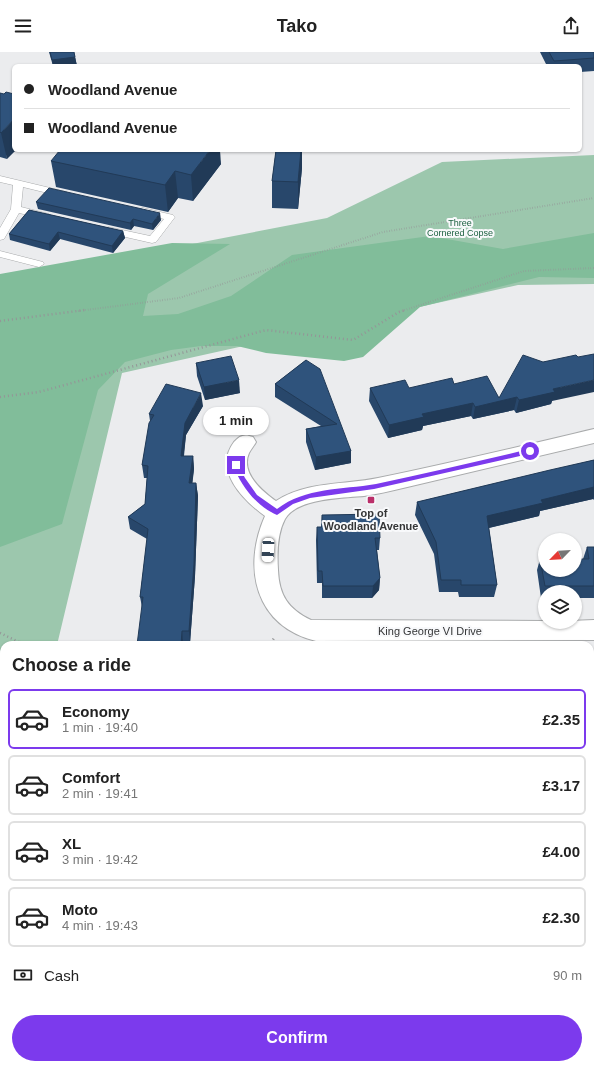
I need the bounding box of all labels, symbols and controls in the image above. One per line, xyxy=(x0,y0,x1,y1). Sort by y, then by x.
icon: menu xyxy=(12,15,34,37)
icon: share xyxy=(560,15,582,37)
text: Tako xyxy=(277,16,317,36)
text: Woodland Avenue xyxy=(48,81,177,98)
text: Woodland Avenue xyxy=(48,119,177,136)
park label: Three Cornered Copse xyxy=(427,218,493,238)
callout: 1 min xyxy=(203,407,269,435)
text: 1 min xyxy=(219,413,253,428)
route start xyxy=(521,442,539,460)
route end xyxy=(227,456,245,474)
marker: Top of Woodland Avenue xyxy=(366,495,376,505)
place label: Top of Woodland Avenue xyxy=(324,507,418,532)
north arrow xyxy=(538,533,582,577)
map controls xyxy=(538,533,582,629)
car xyxy=(261,538,275,562)
button: layers xyxy=(538,585,582,629)
street label: King George VI Drive xyxy=(378,625,482,637)
text: Choose a ride xyxy=(12,655,131,675)
icon: car xyxy=(14,701,50,737)
text: Economy xyxy=(62,703,130,720)
text: £2.35 xyxy=(542,711,580,728)
text: 1 min · 19:40 xyxy=(62,720,138,735)
icon: car xyxy=(14,767,50,803)
text: Comfort xyxy=(62,769,120,786)
text: £3.17 xyxy=(542,777,580,794)
text: 2 min · 19:41 xyxy=(62,786,138,801)
icon: car xyxy=(14,833,50,869)
text: XL xyxy=(62,835,81,852)
text: £4.00 xyxy=(542,843,580,860)
text: 3 min · 19:42 xyxy=(62,852,138,867)
icon: car xyxy=(14,899,50,935)
text: Moto xyxy=(62,901,98,918)
text: £2.30 xyxy=(542,909,580,926)
text: 4 min · 19:43 xyxy=(62,918,138,933)
icon: cash xyxy=(12,964,34,986)
text: Cash xyxy=(44,967,79,984)
text: 90 m xyxy=(553,968,582,983)
button: Confirm xyxy=(12,1015,582,1061)

